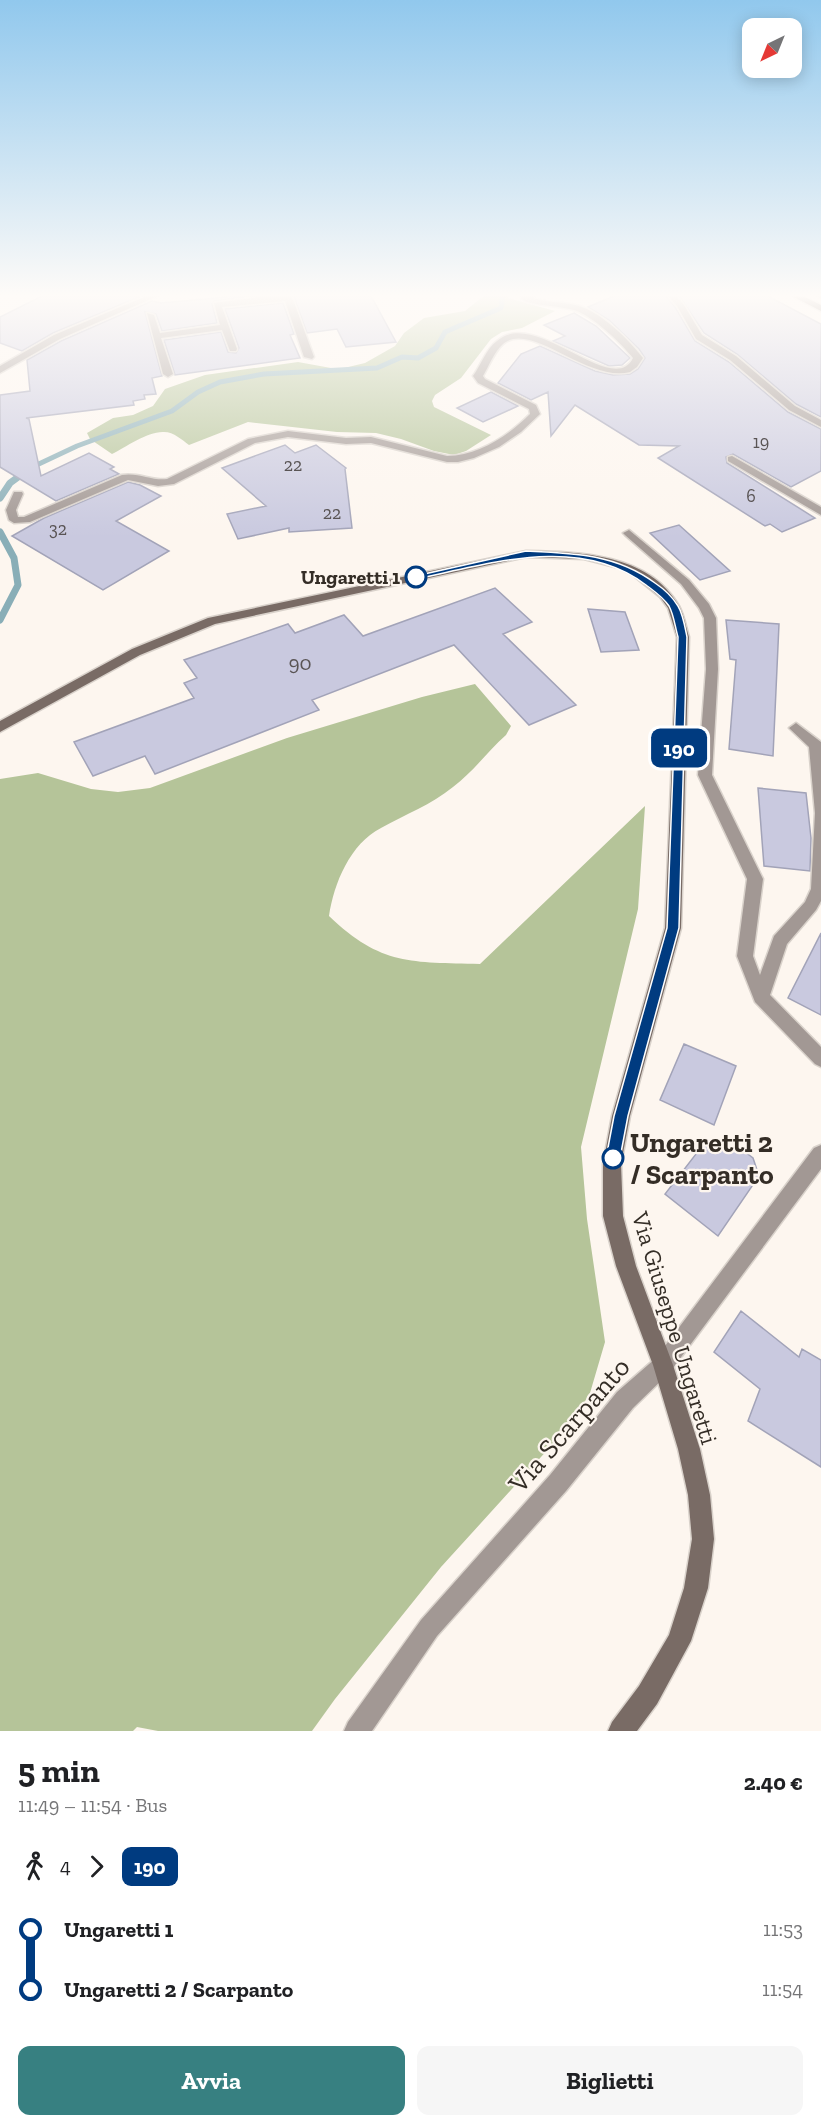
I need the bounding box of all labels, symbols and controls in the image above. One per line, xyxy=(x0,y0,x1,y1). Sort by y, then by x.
north arrow xyxy=(742,18,802,78)
map controls xyxy=(742,18,802,78)
house number: 19 xyxy=(753,431,769,453)
house number: 22 xyxy=(284,454,302,476)
house number: 6 xyxy=(746,485,756,507)
house number: 22 xyxy=(323,502,341,524)
house number: 32 xyxy=(49,518,67,540)
place label: Ungaretti 1 xyxy=(301,565,400,589)
marker: Ungaretti 1 xyxy=(405,566,427,588)
house number: 90 xyxy=(288,650,312,675)
line badge: 190 xyxy=(644,728,714,768)
text: 190 xyxy=(663,736,695,761)
place label: Ungaretti 2 / Scarpanto xyxy=(630,1126,774,1191)
marker: Ungaretti 2 / Scarpanto xyxy=(602,1147,624,1169)
street label: Via Giuseppe Ungaretti xyxy=(626,1207,724,1448)
street label: Via Scarpanto xyxy=(501,1351,637,1500)
text: 5 min xyxy=(18,1751,100,1790)
text: 2.40 € xyxy=(744,1769,803,1796)
text: 11:49 – 11:54 · Bus xyxy=(18,1793,167,1817)
icon: walk xyxy=(18,1850,51,1883)
icon: forward xyxy=(80,1850,113,1883)
text: 4 xyxy=(60,1854,71,1878)
text: 190 xyxy=(134,1854,166,1879)
text: Ungaretti 1 xyxy=(64,1916,173,1943)
text: 11:53 xyxy=(763,1917,803,1941)
text: Ungaretti 2 / Scarpanto xyxy=(64,1976,293,2003)
text: 11:54 xyxy=(762,1977,803,2001)
button: Avvia xyxy=(18,2046,405,2115)
button: Biglietti xyxy=(417,2046,803,2115)

